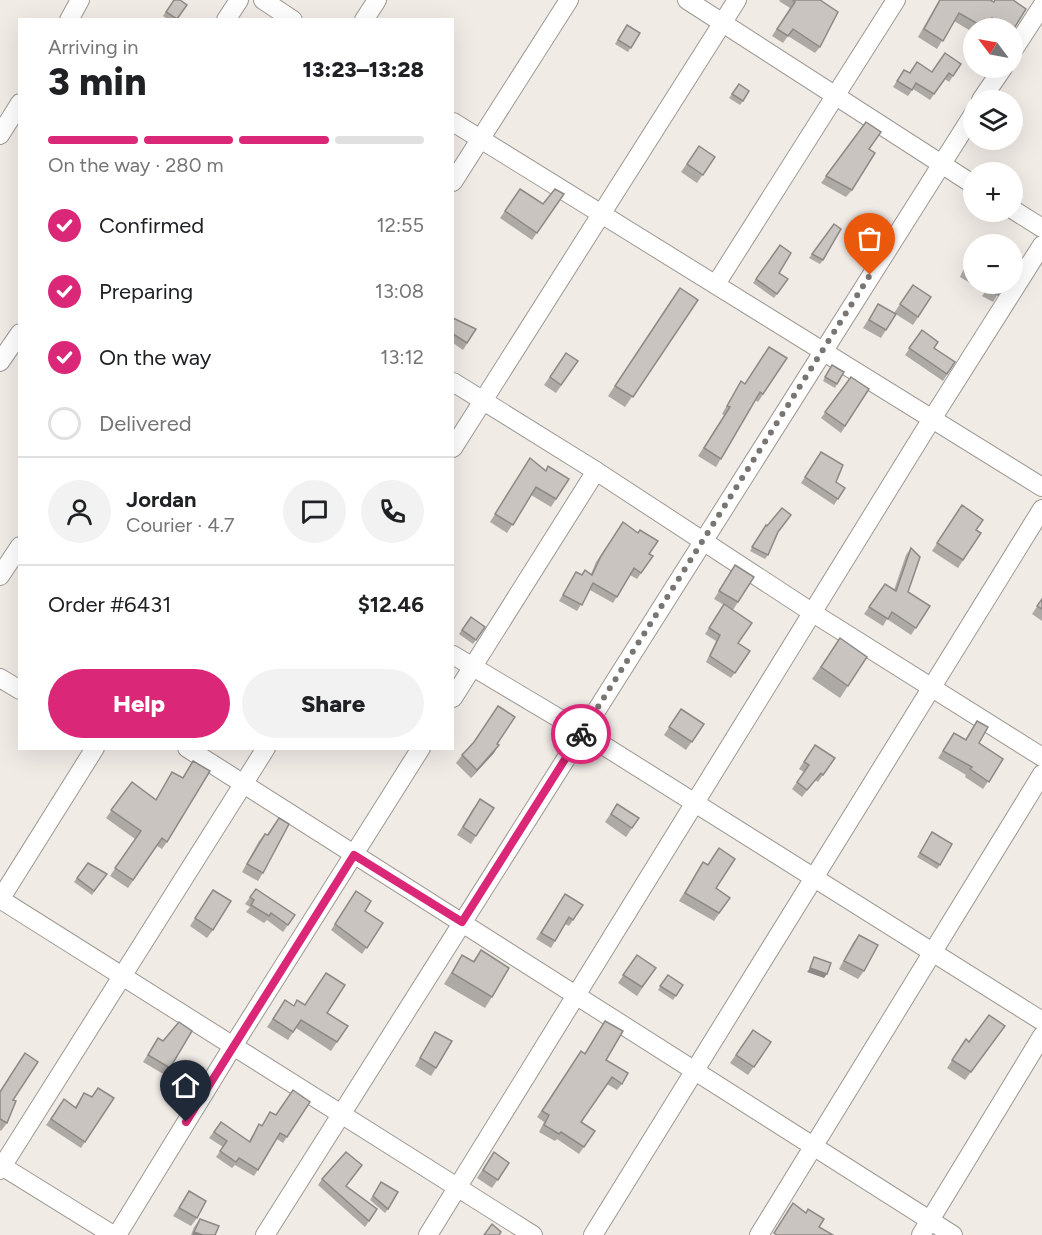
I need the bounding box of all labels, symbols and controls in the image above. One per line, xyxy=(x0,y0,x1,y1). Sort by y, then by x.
north arrow xyxy=(963,18,1023,78)
map controls xyxy=(963,18,1023,294)
text: Arriving in xyxy=(48,35,138,59)
text: 13:23–13:28 xyxy=(303,56,424,83)
text: 3 min xyxy=(48,58,146,105)
button: layers xyxy=(963,90,1023,150)
text: On the way · 280 m xyxy=(48,153,223,177)
button: + xyxy=(963,162,1023,222)
icon: check xyxy=(48,209,81,242)
text: Confirmed xyxy=(99,212,204,239)
text: 12:55 xyxy=(377,213,424,237)
pin xyxy=(844,213,895,275)
icon: bag xyxy=(853,222,886,255)
button: − xyxy=(963,234,1023,294)
icon: check xyxy=(48,275,81,308)
text: Preparing xyxy=(99,278,193,305)
text: 13:08 xyxy=(375,279,424,303)
icon: check xyxy=(48,341,81,374)
text: On the way xyxy=(99,344,211,371)
text: 13:12 xyxy=(380,345,424,369)
text: Delivered xyxy=(99,410,192,437)
button: person xyxy=(48,480,111,543)
button: chat xyxy=(283,480,346,543)
button: phone xyxy=(361,480,424,543)
text: Jordan xyxy=(126,486,197,513)
text: Courier · 4.7 xyxy=(126,513,235,537)
text: Order #6431 xyxy=(48,591,171,618)
text: $12.46 xyxy=(358,591,424,618)
button: Help xyxy=(48,669,230,738)
button: Share xyxy=(242,669,424,738)
courier xyxy=(551,704,611,764)
icon: bike xyxy=(565,718,598,751)
pin xyxy=(160,1060,211,1122)
icon: home xyxy=(169,1069,202,1102)

